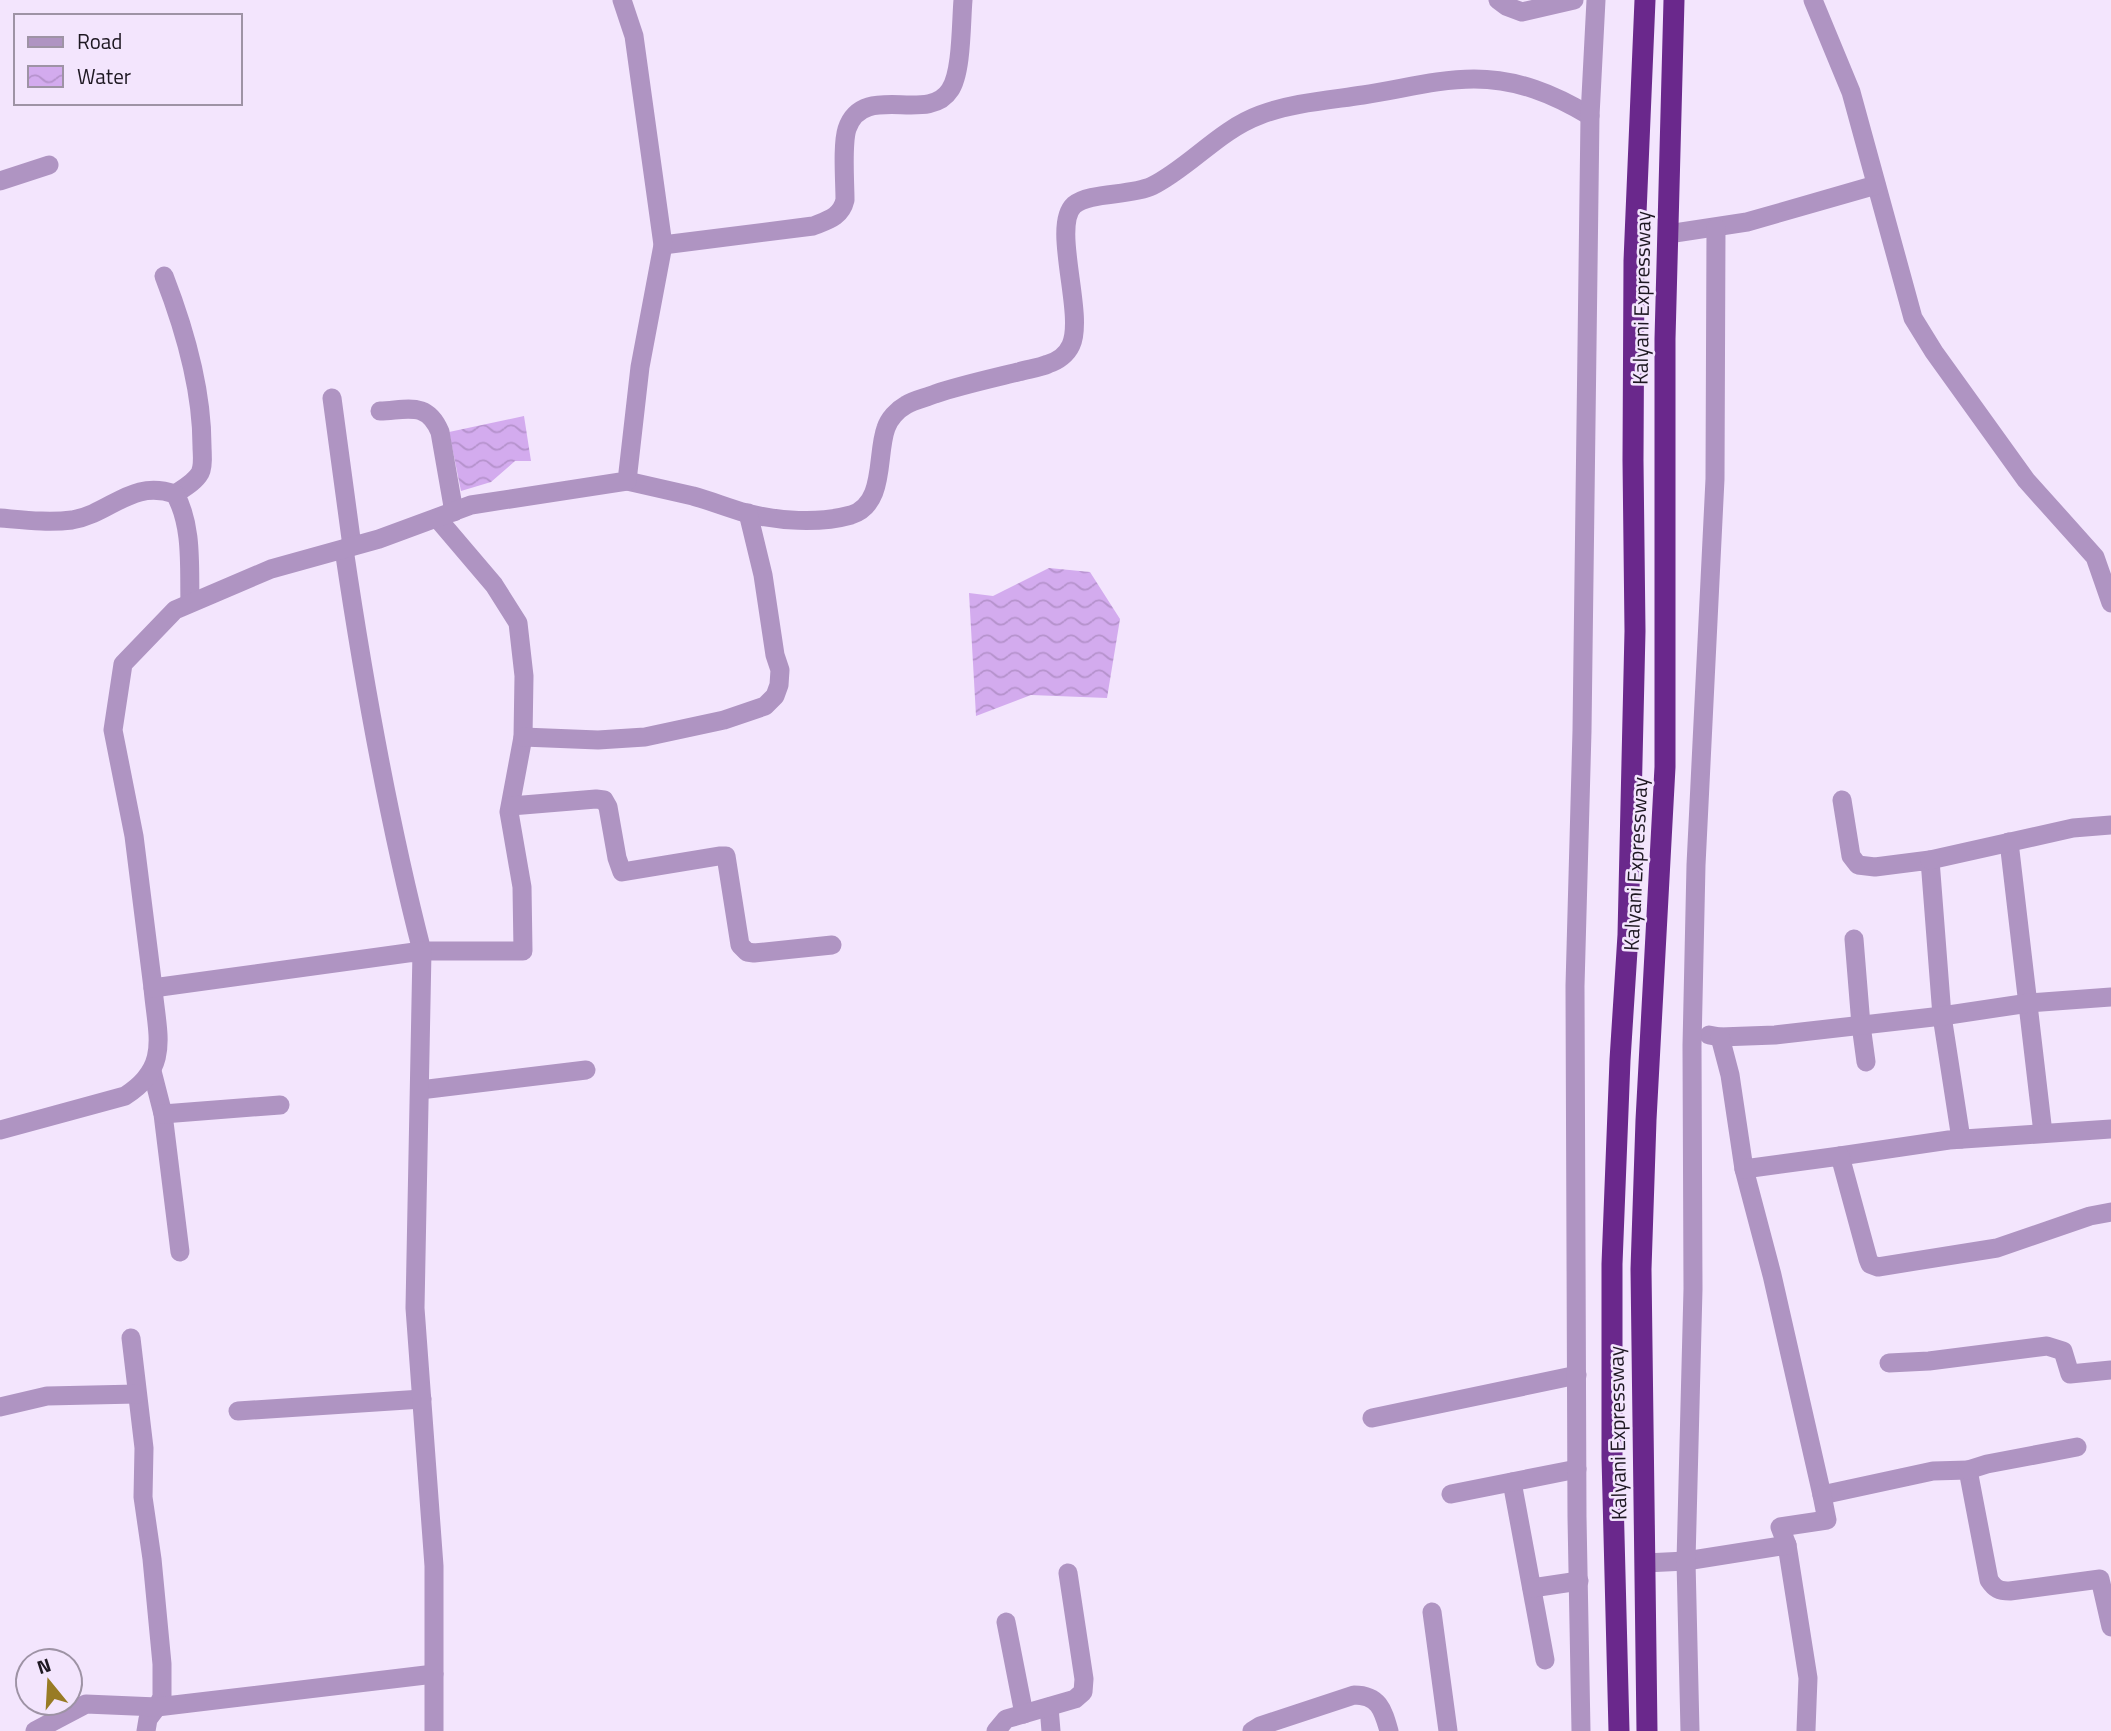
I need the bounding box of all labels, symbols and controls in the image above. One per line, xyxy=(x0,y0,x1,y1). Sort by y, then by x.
legend xyxy=(14,14,242,105)
text: Road xyxy=(77,25,122,57)
text: Water xyxy=(77,60,131,92)
street label: Kalyani Expressway xyxy=(1623,211,1659,385)
street label: Kalyani Expressway xyxy=(1614,776,1656,952)
street label: Kalyani Expressway xyxy=(1599,1346,1635,1520)
north arrow xyxy=(14,1647,84,1717)
text: N xyxy=(33,1650,54,1681)

